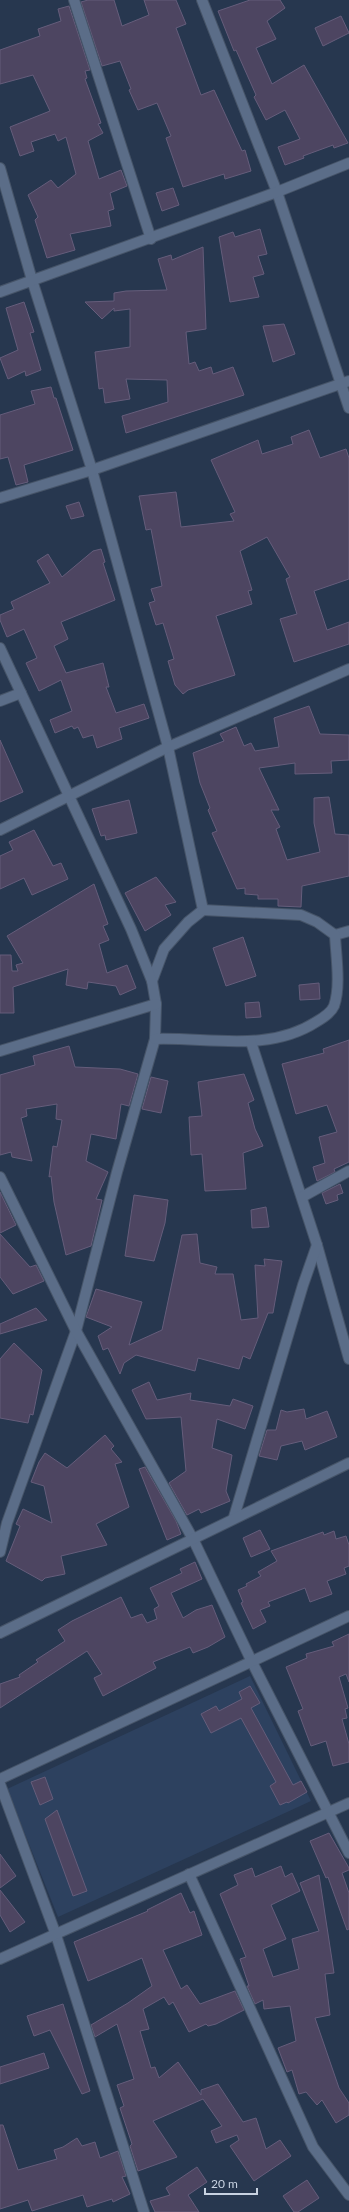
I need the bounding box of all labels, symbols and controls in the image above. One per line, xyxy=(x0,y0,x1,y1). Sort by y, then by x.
scale bar xyxy=(205,2170,257,2196)
text: 20 m xyxy=(211,2176,238,2191)

